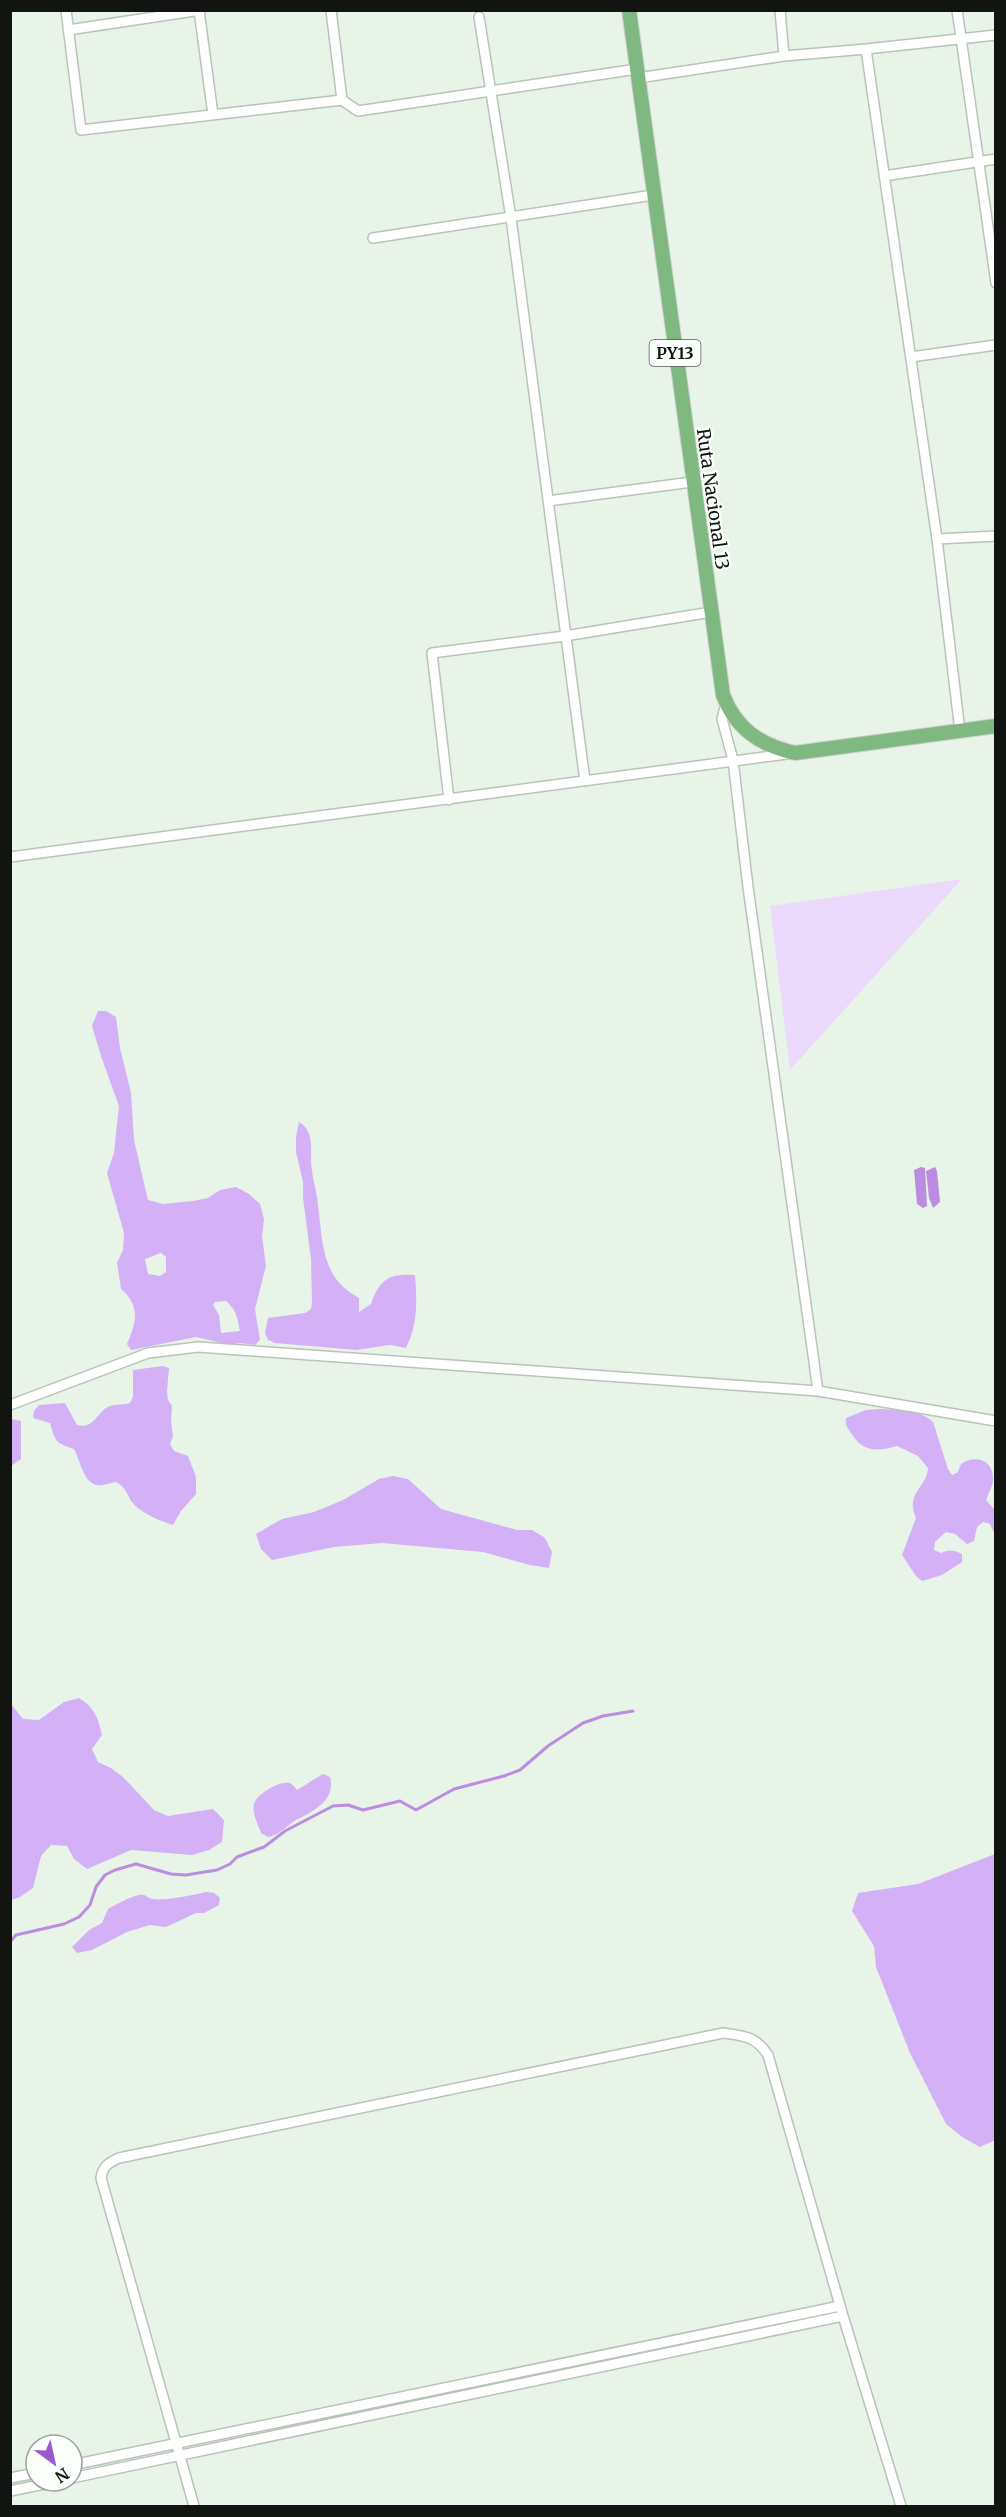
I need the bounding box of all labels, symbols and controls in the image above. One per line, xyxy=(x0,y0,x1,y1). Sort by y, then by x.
road number: PY13 xyxy=(650,340,700,366)
street label: Ruta Nacional 13 xyxy=(692,427,734,571)
north arrow xyxy=(24,2433,84,2493)
text: N xyxy=(51,2464,73,2488)

